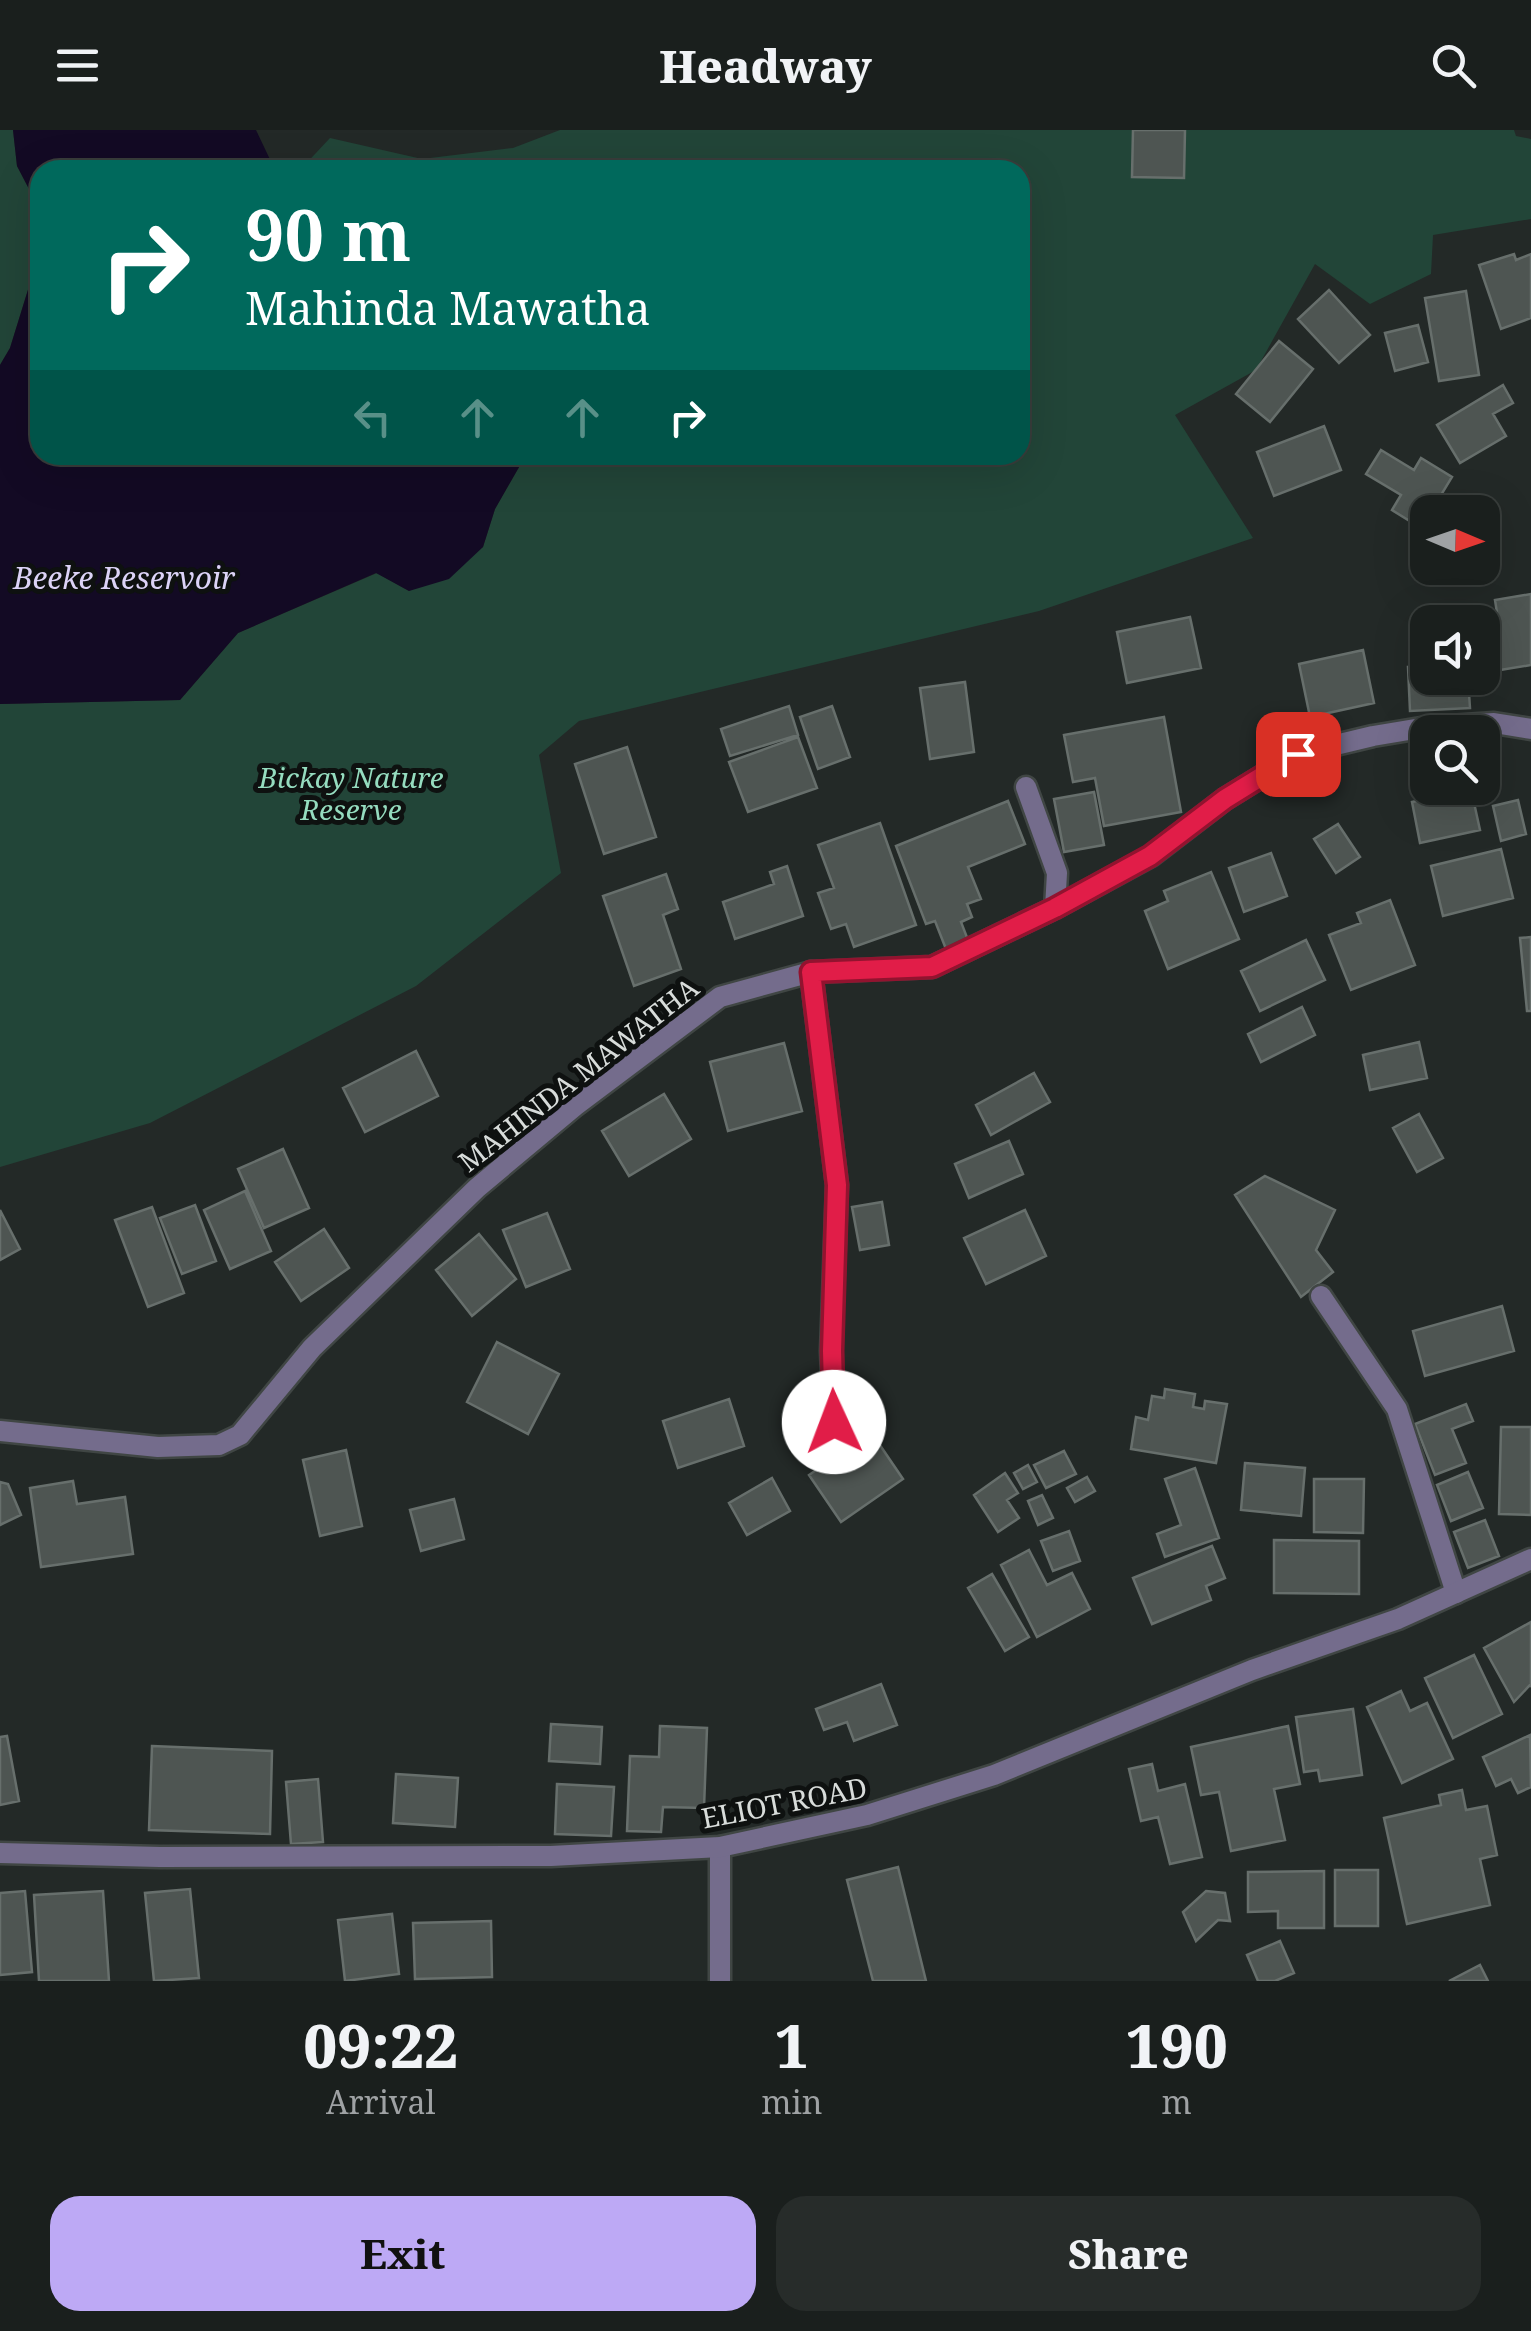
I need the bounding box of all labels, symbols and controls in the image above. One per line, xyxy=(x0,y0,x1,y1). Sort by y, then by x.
text: Headway xyxy=(659,35,872,96)
icon: menu xyxy=(50,38,105,93)
icon: search xyxy=(1426,38,1481,93)
text: 90 m xyxy=(245,186,411,282)
icon: right xyxy=(80,200,210,330)
text: Mahinda Mawatha xyxy=(245,277,651,338)
icon: left xyxy=(345,390,400,445)
icon: ahead xyxy=(450,390,505,445)
icon: ahead xyxy=(555,390,610,445)
icon: right xyxy=(660,390,715,445)
north arrow xyxy=(1410,495,1500,585)
map controls xyxy=(1410,495,1500,805)
water label: Beeke Reservoir xyxy=(12,557,236,598)
button: sound xyxy=(1410,605,1500,695)
pin xyxy=(1256,712,1341,797)
button: search xyxy=(1410,715,1500,805)
icon: arrive xyxy=(1271,727,1326,782)
park label: Bickay Nature Reserve xyxy=(257,758,444,828)
street label: MAHINDA MAWATHA xyxy=(450,968,706,1180)
position arrow xyxy=(782,1370,886,1474)
street label: ELIOT ROAD xyxy=(698,1767,870,1837)
text: 09:22 xyxy=(303,2004,458,2086)
text: 1 xyxy=(775,2004,809,2086)
text: 190 xyxy=(1126,2004,1228,2086)
text: Arrival xyxy=(326,2080,435,2123)
text: min xyxy=(761,2080,822,2123)
text: m xyxy=(1162,2080,1192,2123)
button: Exit xyxy=(50,2196,756,2311)
button: Share xyxy=(776,2196,1481,2311)

